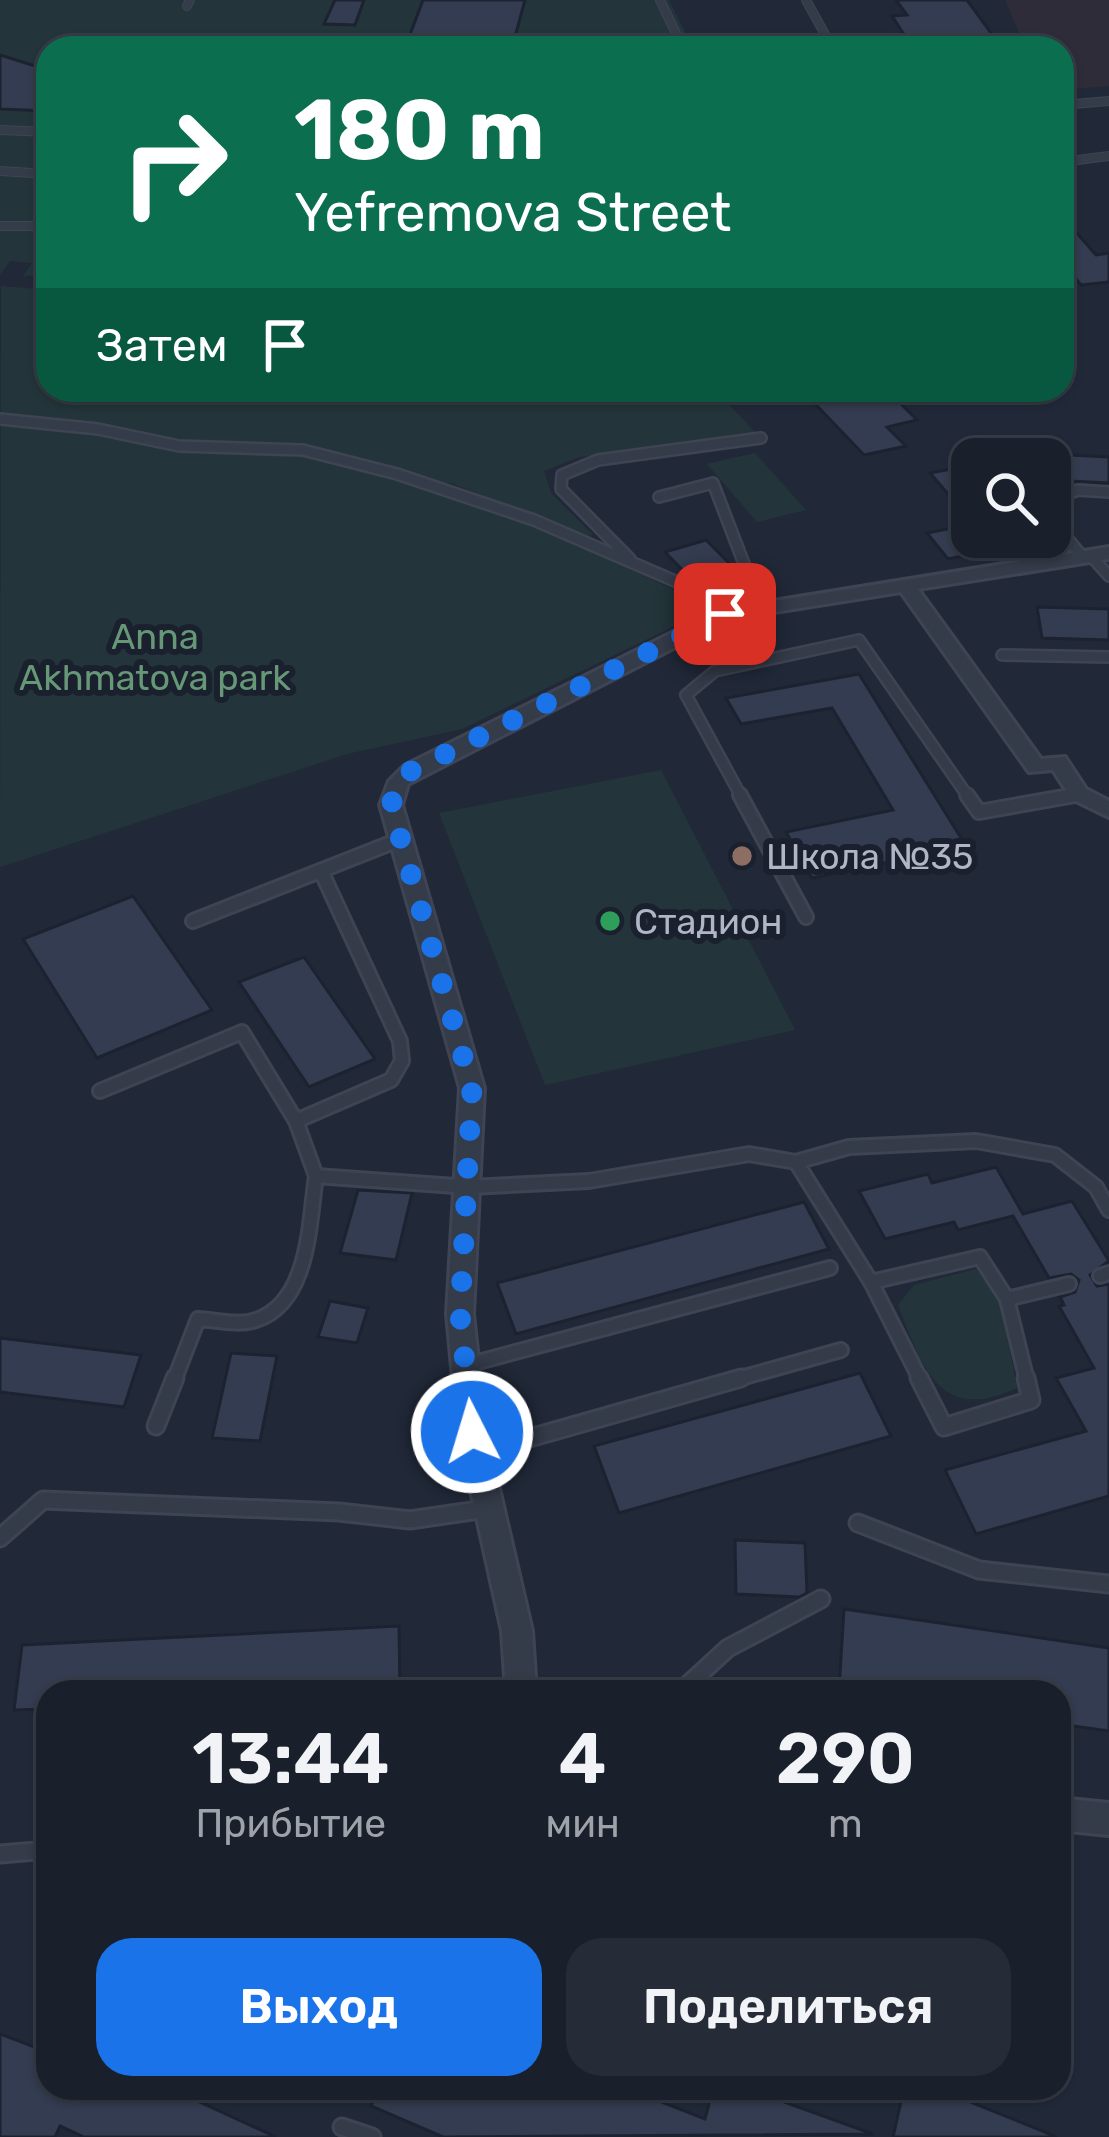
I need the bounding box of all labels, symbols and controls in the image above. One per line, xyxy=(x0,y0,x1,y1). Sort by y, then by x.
text: 180 m xyxy=(294,80,545,180)
icon: right xyxy=(96,84,252,240)
text: Yefremova Street xyxy=(294,181,731,245)
icon: arrive xyxy=(252,312,318,378)
text: Затем xyxy=(96,319,228,372)
map controls xyxy=(951,438,1071,558)
button: search xyxy=(951,438,1071,558)
pin xyxy=(674,563,776,665)
icon: arrive xyxy=(692,581,758,647)
park label: Anna Akhmatova park xyxy=(19,615,291,699)
place label: Школа №35 xyxy=(766,835,974,878)
marker: Школа №35 xyxy=(729,843,755,869)
place label: Стадион xyxy=(634,900,782,943)
marker: Стадион xyxy=(597,908,623,934)
position arrow xyxy=(409,1369,535,1495)
text: 13:44 xyxy=(192,1716,389,1801)
text: 4 xyxy=(559,1716,607,1801)
text: 290 xyxy=(776,1716,915,1801)
text: Прибытие xyxy=(195,1801,386,1847)
text: мин xyxy=(546,1801,620,1847)
text: m xyxy=(828,1801,863,1847)
button: Выход xyxy=(96,1938,542,2076)
button: Поделиться xyxy=(566,1938,1011,2076)

